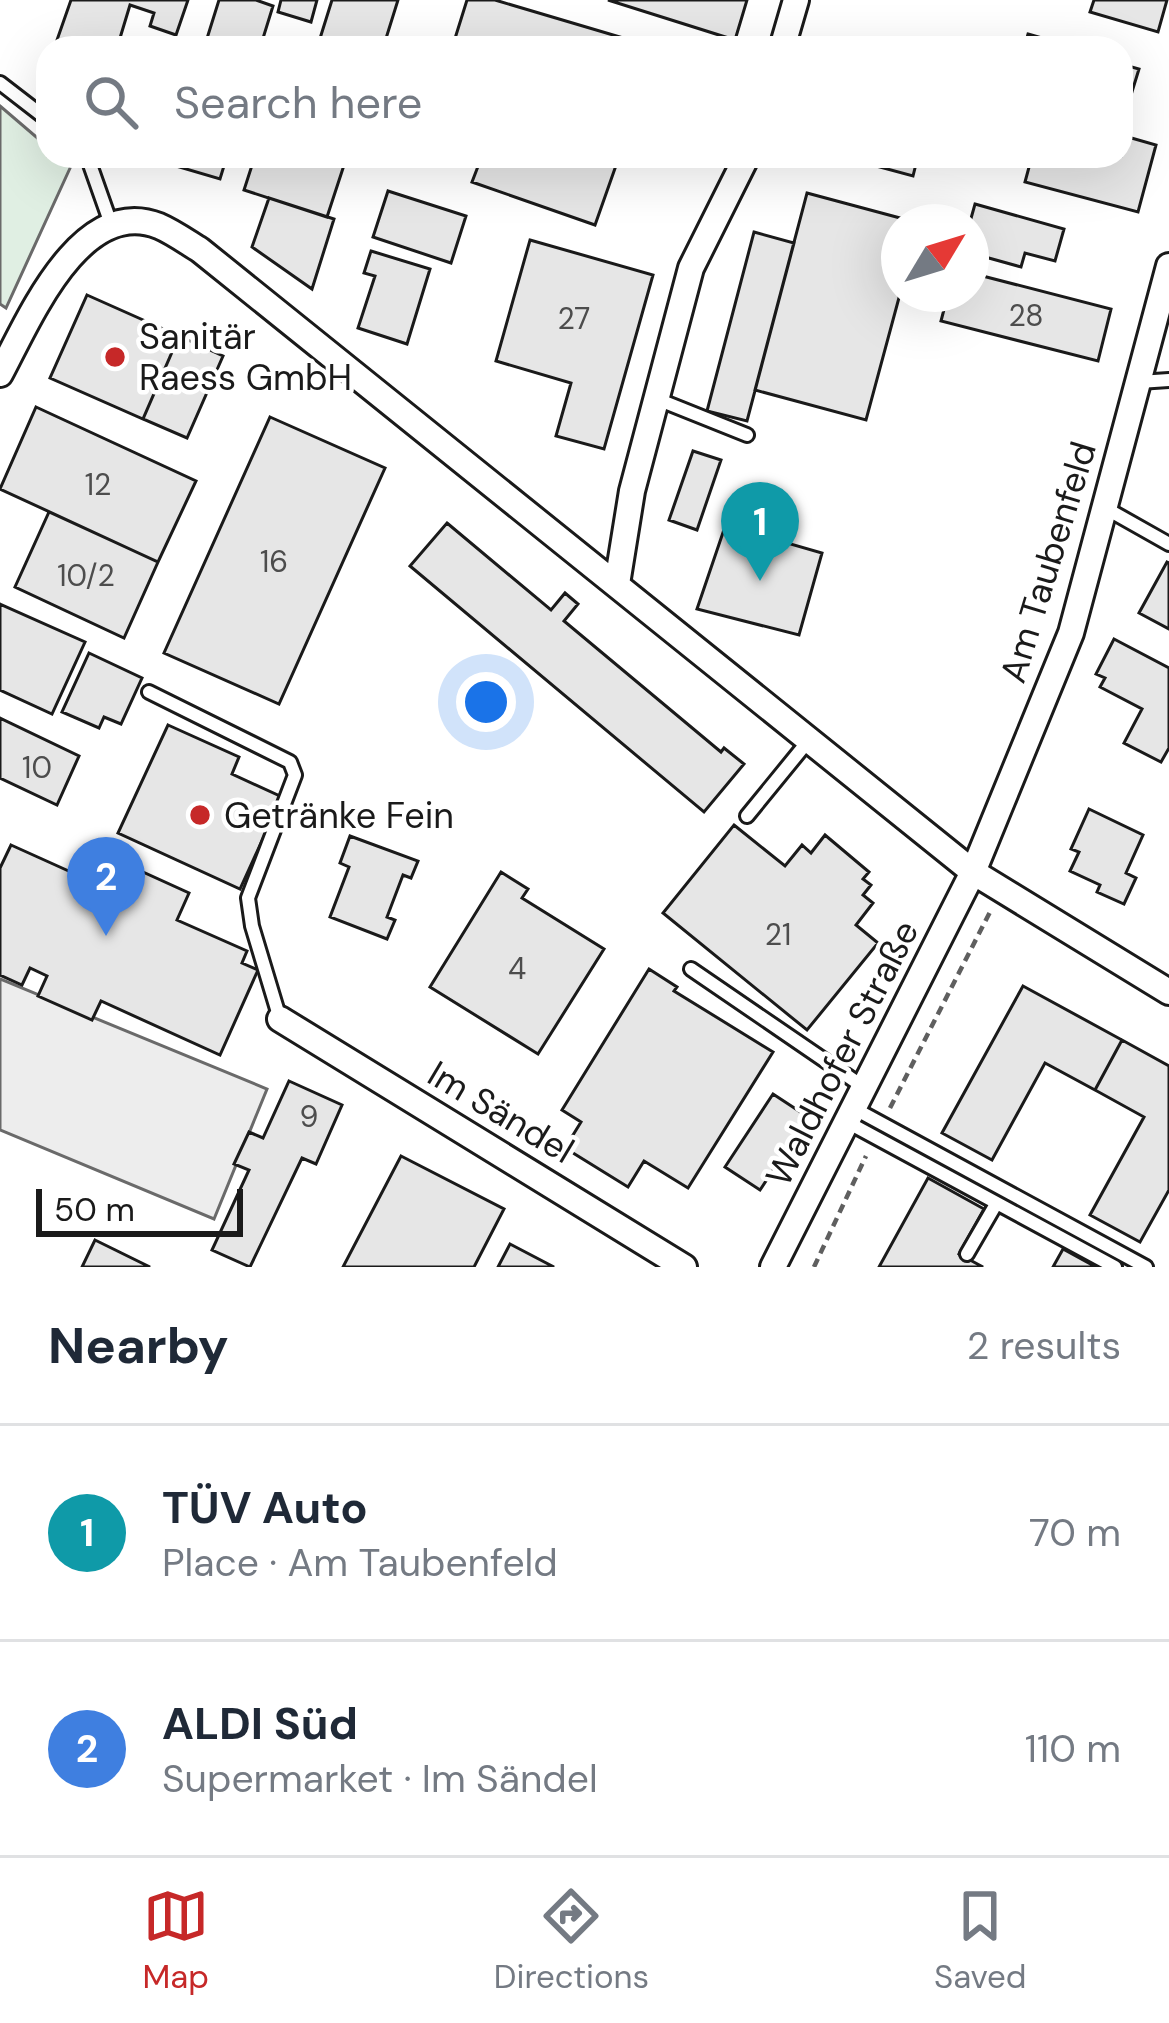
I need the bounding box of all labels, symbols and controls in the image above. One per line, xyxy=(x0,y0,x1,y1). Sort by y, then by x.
search box xyxy=(36,36,1133,168)
icon: search xyxy=(78,69,144,135)
text: Search here xyxy=(174,73,422,132)
north arrow xyxy=(881,204,989,312)
house number: 28 xyxy=(1008,296,1044,335)
house number: 27 xyxy=(558,299,590,338)
place label: Sanitär Raess GmbH xyxy=(139,313,352,401)
marker: Sanitär Raess GmbH xyxy=(102,344,128,370)
street label: Am Taubenfeld xyxy=(989,436,1107,688)
house number: 12 xyxy=(85,465,111,504)
pin: 1 xyxy=(721,482,799,581)
house number: 16 xyxy=(260,542,288,581)
house number: 10/2 xyxy=(57,556,115,595)
your location xyxy=(456,672,516,732)
house number: 10 xyxy=(22,748,52,787)
place label: Getränke Fein xyxy=(224,792,454,839)
marker: Getränke Fein xyxy=(187,802,213,828)
pin: 2 xyxy=(67,837,145,936)
street label: Waldhofer Straße xyxy=(755,912,929,1194)
house number: 21 xyxy=(765,915,791,954)
house number: 4 xyxy=(508,949,526,988)
street label: Im Sändel xyxy=(419,1050,583,1174)
house number: 9 xyxy=(300,1097,318,1136)
scale bar xyxy=(36,1183,243,1236)
text: 50 m xyxy=(54,1188,135,1231)
text: Nearby xyxy=(48,1312,229,1379)
text: 2 results xyxy=(967,1320,1121,1371)
text: TÜV Auto xyxy=(162,1478,368,1537)
text: 1 xyxy=(80,1507,94,1558)
text: 70 m xyxy=(1029,1507,1121,1558)
text: Place · Am Taubenfeld xyxy=(162,1537,558,1588)
text: ALDI Süd xyxy=(162,1694,358,1753)
text: 2 xyxy=(76,1723,98,1774)
text: 110 m xyxy=(1025,1723,1121,1774)
text: Supermarket · Im Sändel xyxy=(162,1753,598,1804)
tab: Map xyxy=(142,1883,209,1998)
tab: Directions xyxy=(494,1883,649,1998)
tab: Saved xyxy=(934,1883,1027,1998)

